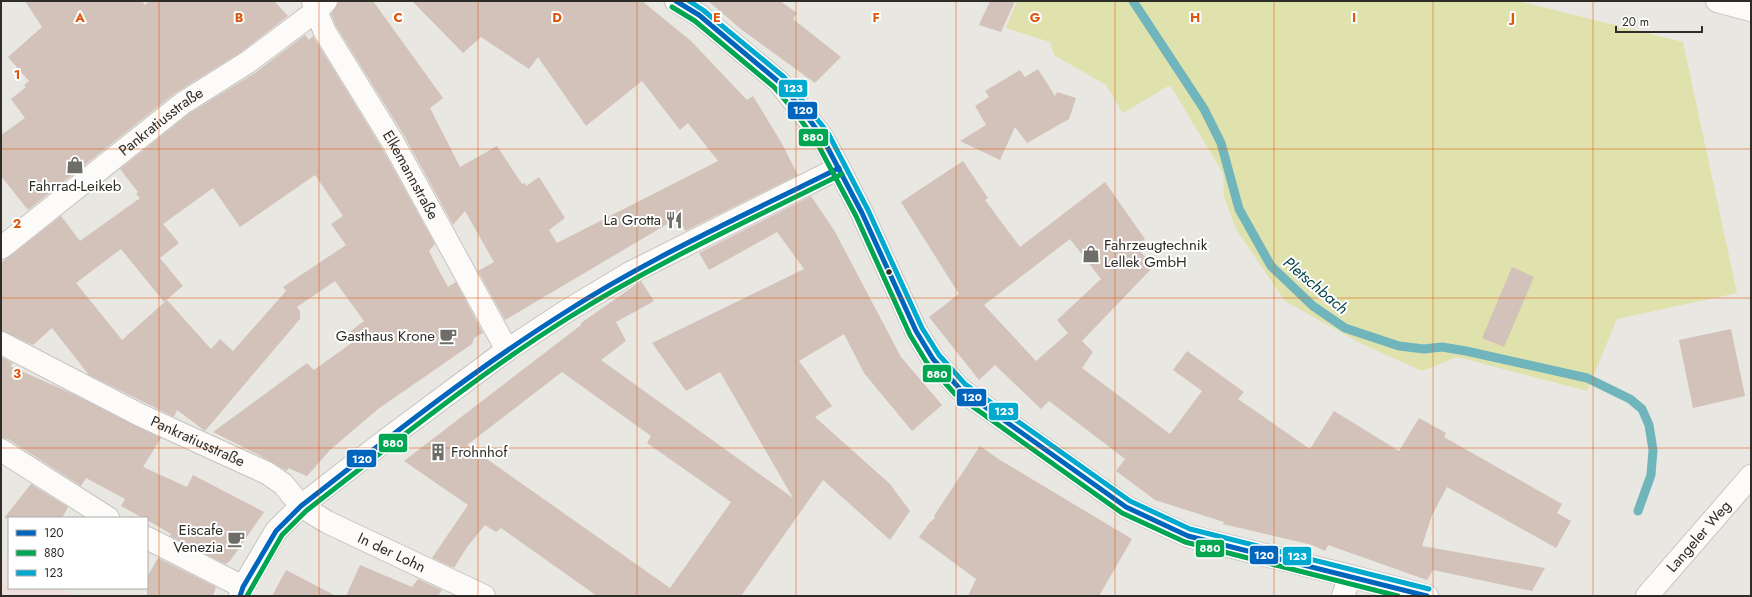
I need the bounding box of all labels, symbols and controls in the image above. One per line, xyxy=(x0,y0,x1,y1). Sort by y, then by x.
text: A xyxy=(74,8,85,27)
text: B xyxy=(235,8,244,27)
text: C xyxy=(393,8,403,27)
text: D xyxy=(552,8,562,27)
text: E xyxy=(713,8,721,27)
text: F xyxy=(872,8,880,27)
text: G xyxy=(1030,8,1041,27)
text: H xyxy=(1190,8,1200,27)
text: I xyxy=(1352,8,1356,27)
text: J xyxy=(1508,8,1515,27)
scale bar xyxy=(1616,8,1702,34)
text: 20 m xyxy=(1622,13,1649,31)
text: 1 xyxy=(14,65,20,84)
line badge: 123 xyxy=(778,79,808,98)
text: 123 xyxy=(783,80,803,96)
street label: Pankratiusstraße xyxy=(114,82,208,161)
line badge: 120 xyxy=(787,101,818,120)
text: 120 xyxy=(793,102,813,118)
street label: Elkemannstraße xyxy=(377,126,444,224)
line badge: 880 xyxy=(798,128,829,147)
text: 880 xyxy=(802,129,824,145)
shop icon: Fahrrad-Leikeb xyxy=(65,155,85,175)
place label: Fahrrad-Leikeb xyxy=(29,175,122,197)
place label: La Grotta xyxy=(603,209,661,231)
restaurant icon: La Grotta xyxy=(664,210,684,230)
text: 2 xyxy=(13,214,21,233)
place label: Fahrzeugtechnik Lellek GmbH xyxy=(1104,234,1208,273)
shop icon: Fahrzeugtechnik Lellek GmbH xyxy=(1081,244,1101,264)
water label: Pletschbach xyxy=(1278,251,1353,320)
unlabelled marker xyxy=(884,267,894,277)
place label: Gasthaus Krone xyxy=(336,325,435,347)
cafe icon: Gasthaus Krone xyxy=(438,326,458,346)
text: 3 xyxy=(13,364,21,383)
line badge: 880 xyxy=(922,364,952,383)
text: 880 xyxy=(926,366,948,382)
line badge: 120 xyxy=(956,388,987,407)
text: 120 xyxy=(962,389,982,405)
line badge: 123 xyxy=(988,402,1019,421)
text: 123 xyxy=(994,403,1014,419)
street label: Pankratiusstraße xyxy=(147,410,249,473)
line badge: 880 xyxy=(378,433,408,453)
text: 880 xyxy=(382,435,404,451)
place label: Frohnhof xyxy=(451,441,508,463)
building icon: Frohnhof xyxy=(428,442,448,462)
line badge: 120 xyxy=(346,449,377,468)
text: 120 xyxy=(352,451,372,467)
street label: Langeler Weg xyxy=(1661,495,1736,577)
legend xyxy=(8,517,148,589)
place label: Eiscafe Venezia xyxy=(173,519,223,558)
text: 120 xyxy=(44,524,63,542)
street label: In der Lohn xyxy=(354,527,429,578)
cafe icon: Eiscafe Venezia xyxy=(226,529,246,549)
line badge: 880 xyxy=(1195,539,1225,558)
text: 880 xyxy=(1199,540,1221,556)
text: 880 xyxy=(44,544,64,562)
line badge: 120 xyxy=(1249,545,1279,565)
line badge: 123 xyxy=(1282,546,1312,566)
text: 120 xyxy=(1254,547,1274,563)
text: 123 xyxy=(1287,548,1307,564)
text: 123 xyxy=(44,564,63,582)

